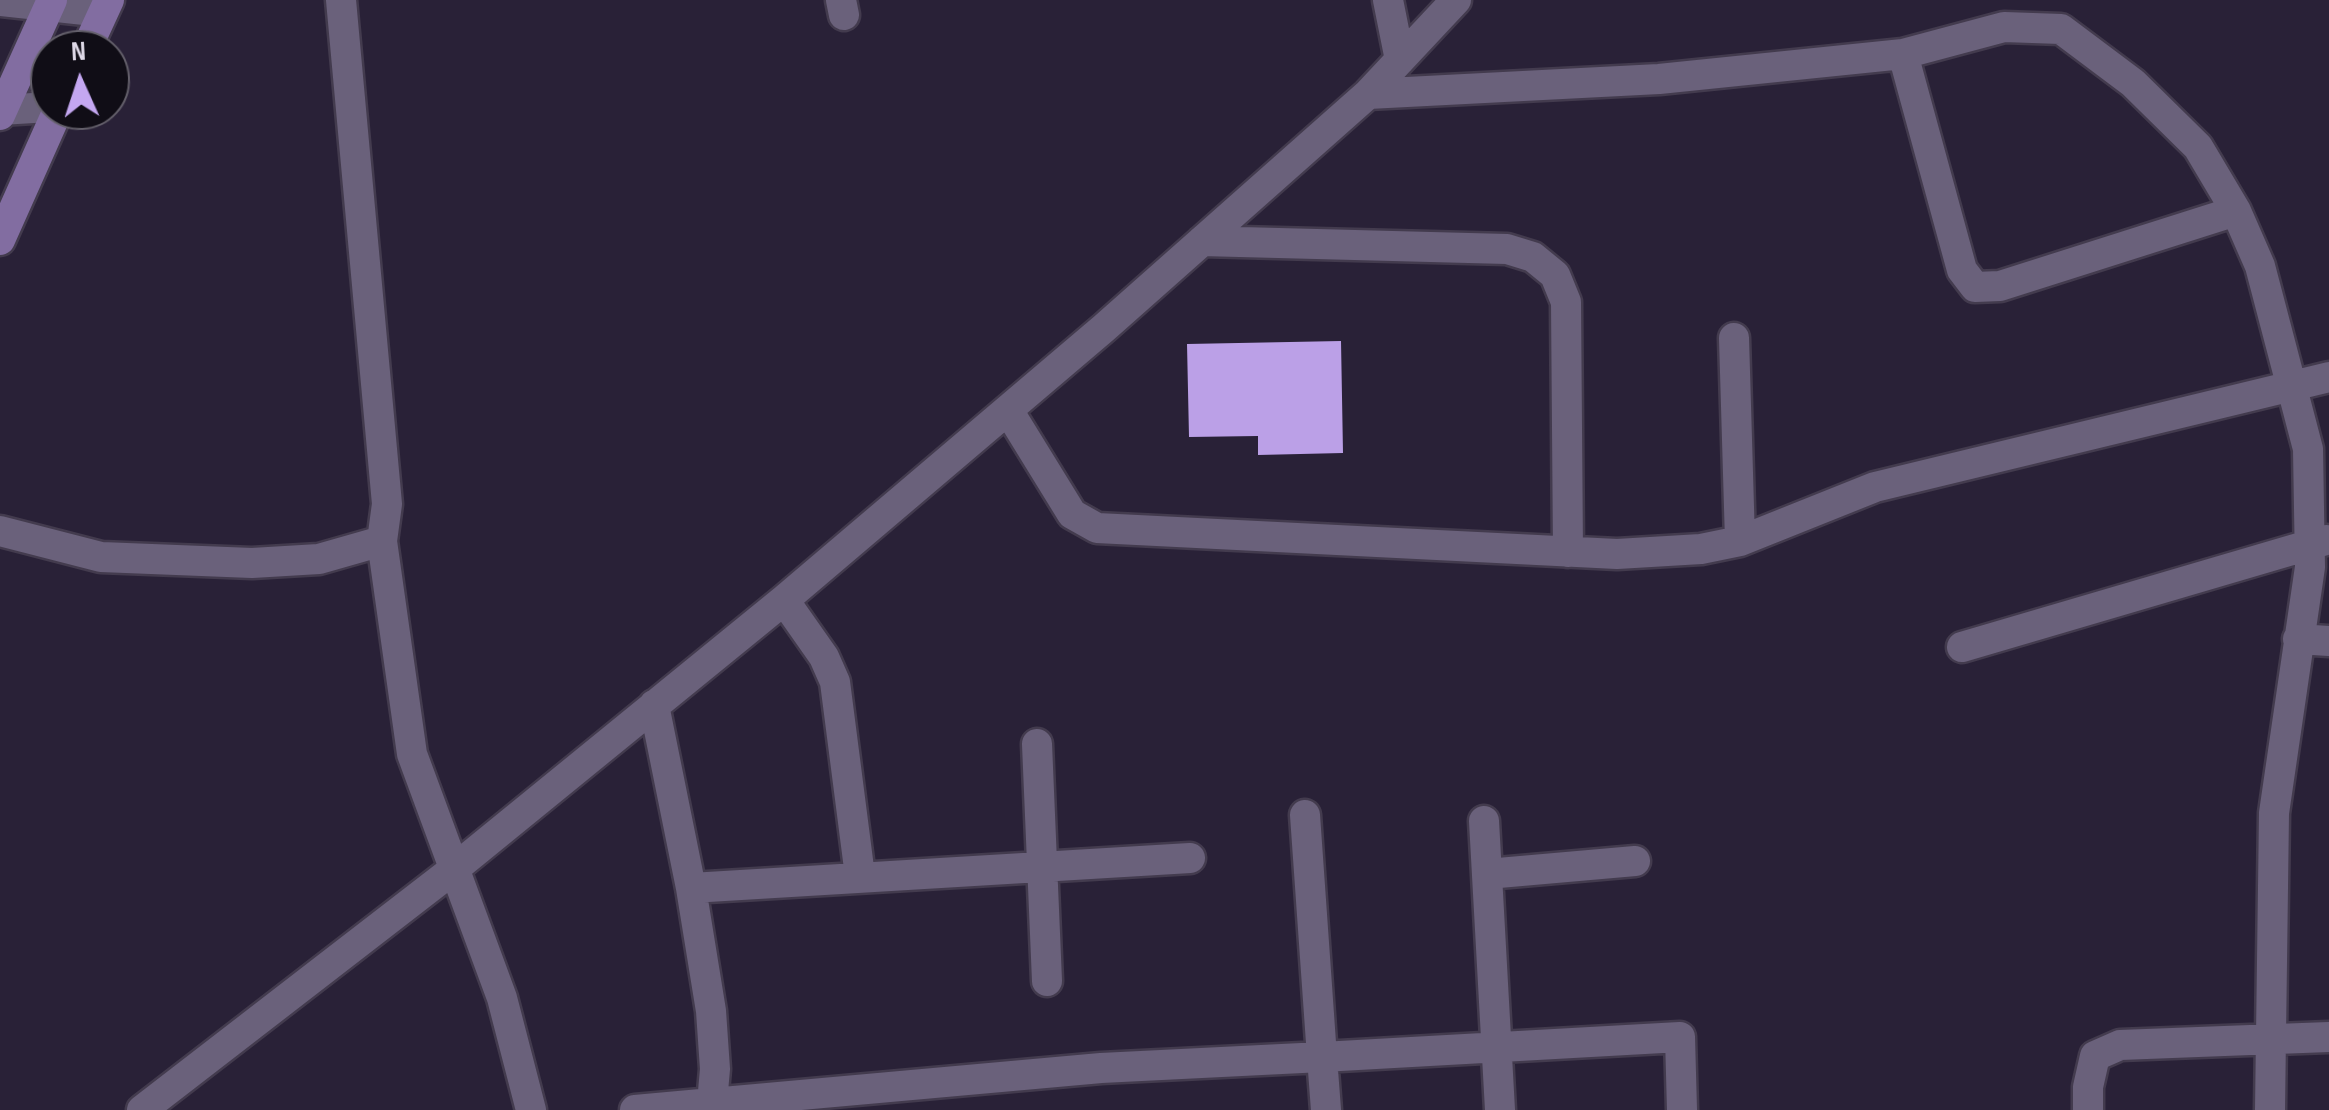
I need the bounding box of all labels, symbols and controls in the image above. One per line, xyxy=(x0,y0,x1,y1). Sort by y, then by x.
north arrow xyxy=(30,30,130,130)
text: N xyxy=(70,35,87,68)

